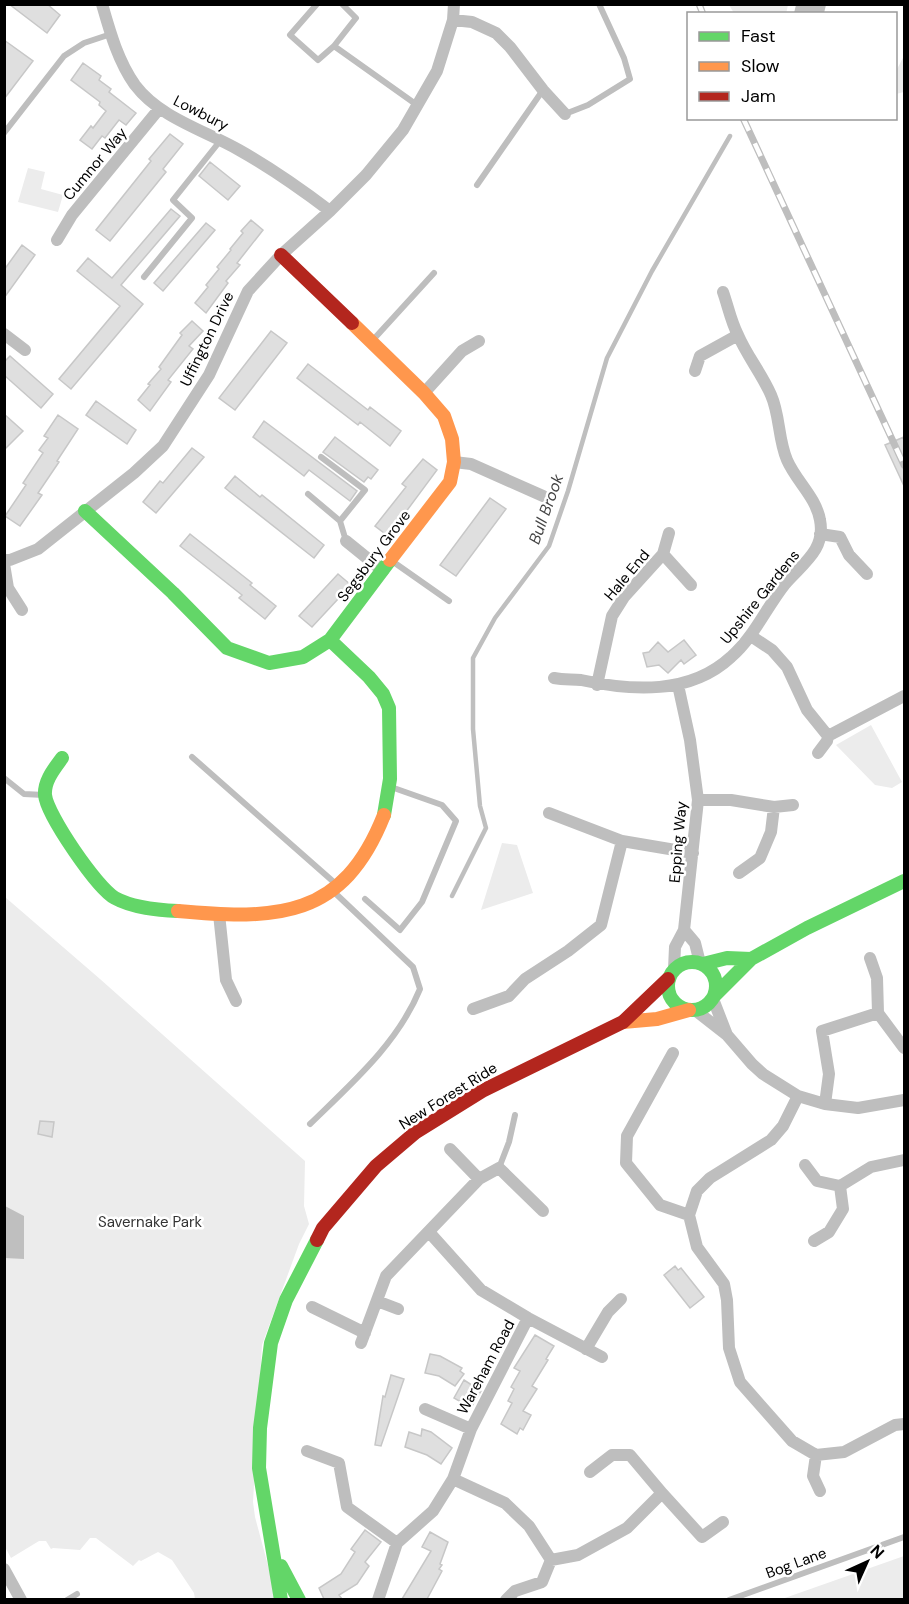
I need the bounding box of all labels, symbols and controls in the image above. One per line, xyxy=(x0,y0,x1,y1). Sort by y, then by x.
legend xyxy=(687,12,897,120)
text: Fast xyxy=(741,24,776,48)
text: Slow xyxy=(741,54,780,78)
text: Jam xyxy=(741,84,776,108)
street label: Lowbury xyxy=(170,91,233,136)
street label: Cumnor Way xyxy=(58,123,132,205)
street label: Uffington Drive xyxy=(175,288,239,390)
water label: Bull Brook xyxy=(524,470,569,547)
street label: Segsbury Grove xyxy=(333,506,415,606)
street label: Hale End xyxy=(600,545,654,605)
street label: Upshire Gardens xyxy=(716,546,804,648)
street label: Epping Way xyxy=(664,800,692,884)
street label: New Forest Ride xyxy=(395,1058,501,1134)
park label: Savernake Park xyxy=(98,1212,202,1232)
street label: Wareham Road xyxy=(453,1316,519,1418)
north arrow xyxy=(837,1532,897,1592)
text: N xyxy=(866,1540,889,1563)
street label: Bog Lane xyxy=(763,1543,829,1583)

